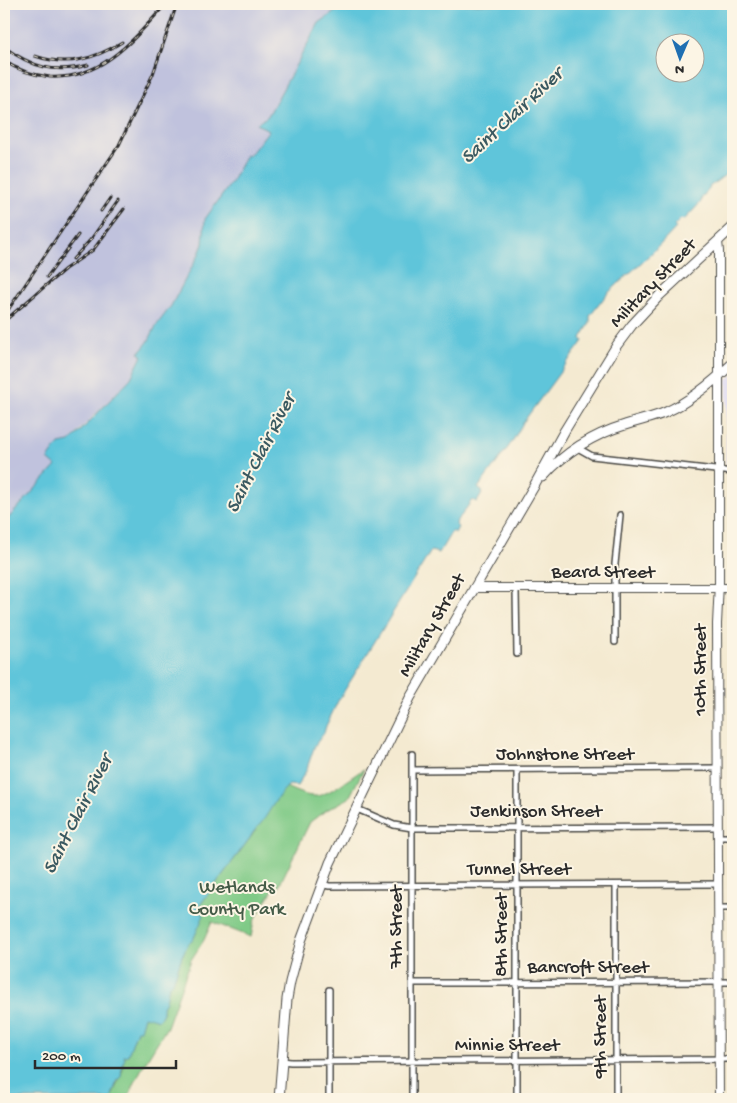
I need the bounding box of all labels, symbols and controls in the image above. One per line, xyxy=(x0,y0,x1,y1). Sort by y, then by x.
north arrow xyxy=(654,32,704,82)
text: N xyxy=(675,60,684,77)
water label: Saint Clair River xyxy=(457,61,571,170)
street label: Military Street xyxy=(606,233,704,333)
water label: Saint Clair River xyxy=(222,387,304,517)
street label: Beard Street xyxy=(550,562,657,585)
street label: Military Street xyxy=(394,568,473,682)
street label: 10th Street xyxy=(690,622,713,717)
street label: Johnstone Street xyxy=(496,744,636,767)
water label: Saint Clair River xyxy=(39,748,121,878)
street label: Jenkinson Street xyxy=(470,801,604,824)
street label: Tunnel Street xyxy=(466,859,573,882)
park label: Wetlands County Park xyxy=(189,877,286,922)
street label: 7th Street xyxy=(386,883,409,970)
street label: 8th Street xyxy=(491,891,514,977)
street label: Bancroft Street xyxy=(526,957,651,980)
street label: 9th Street xyxy=(590,993,613,1079)
street label: Minnie Street xyxy=(455,1035,561,1058)
scale bar xyxy=(35,1038,176,1070)
text: 200 m xyxy=(42,1048,81,1066)

